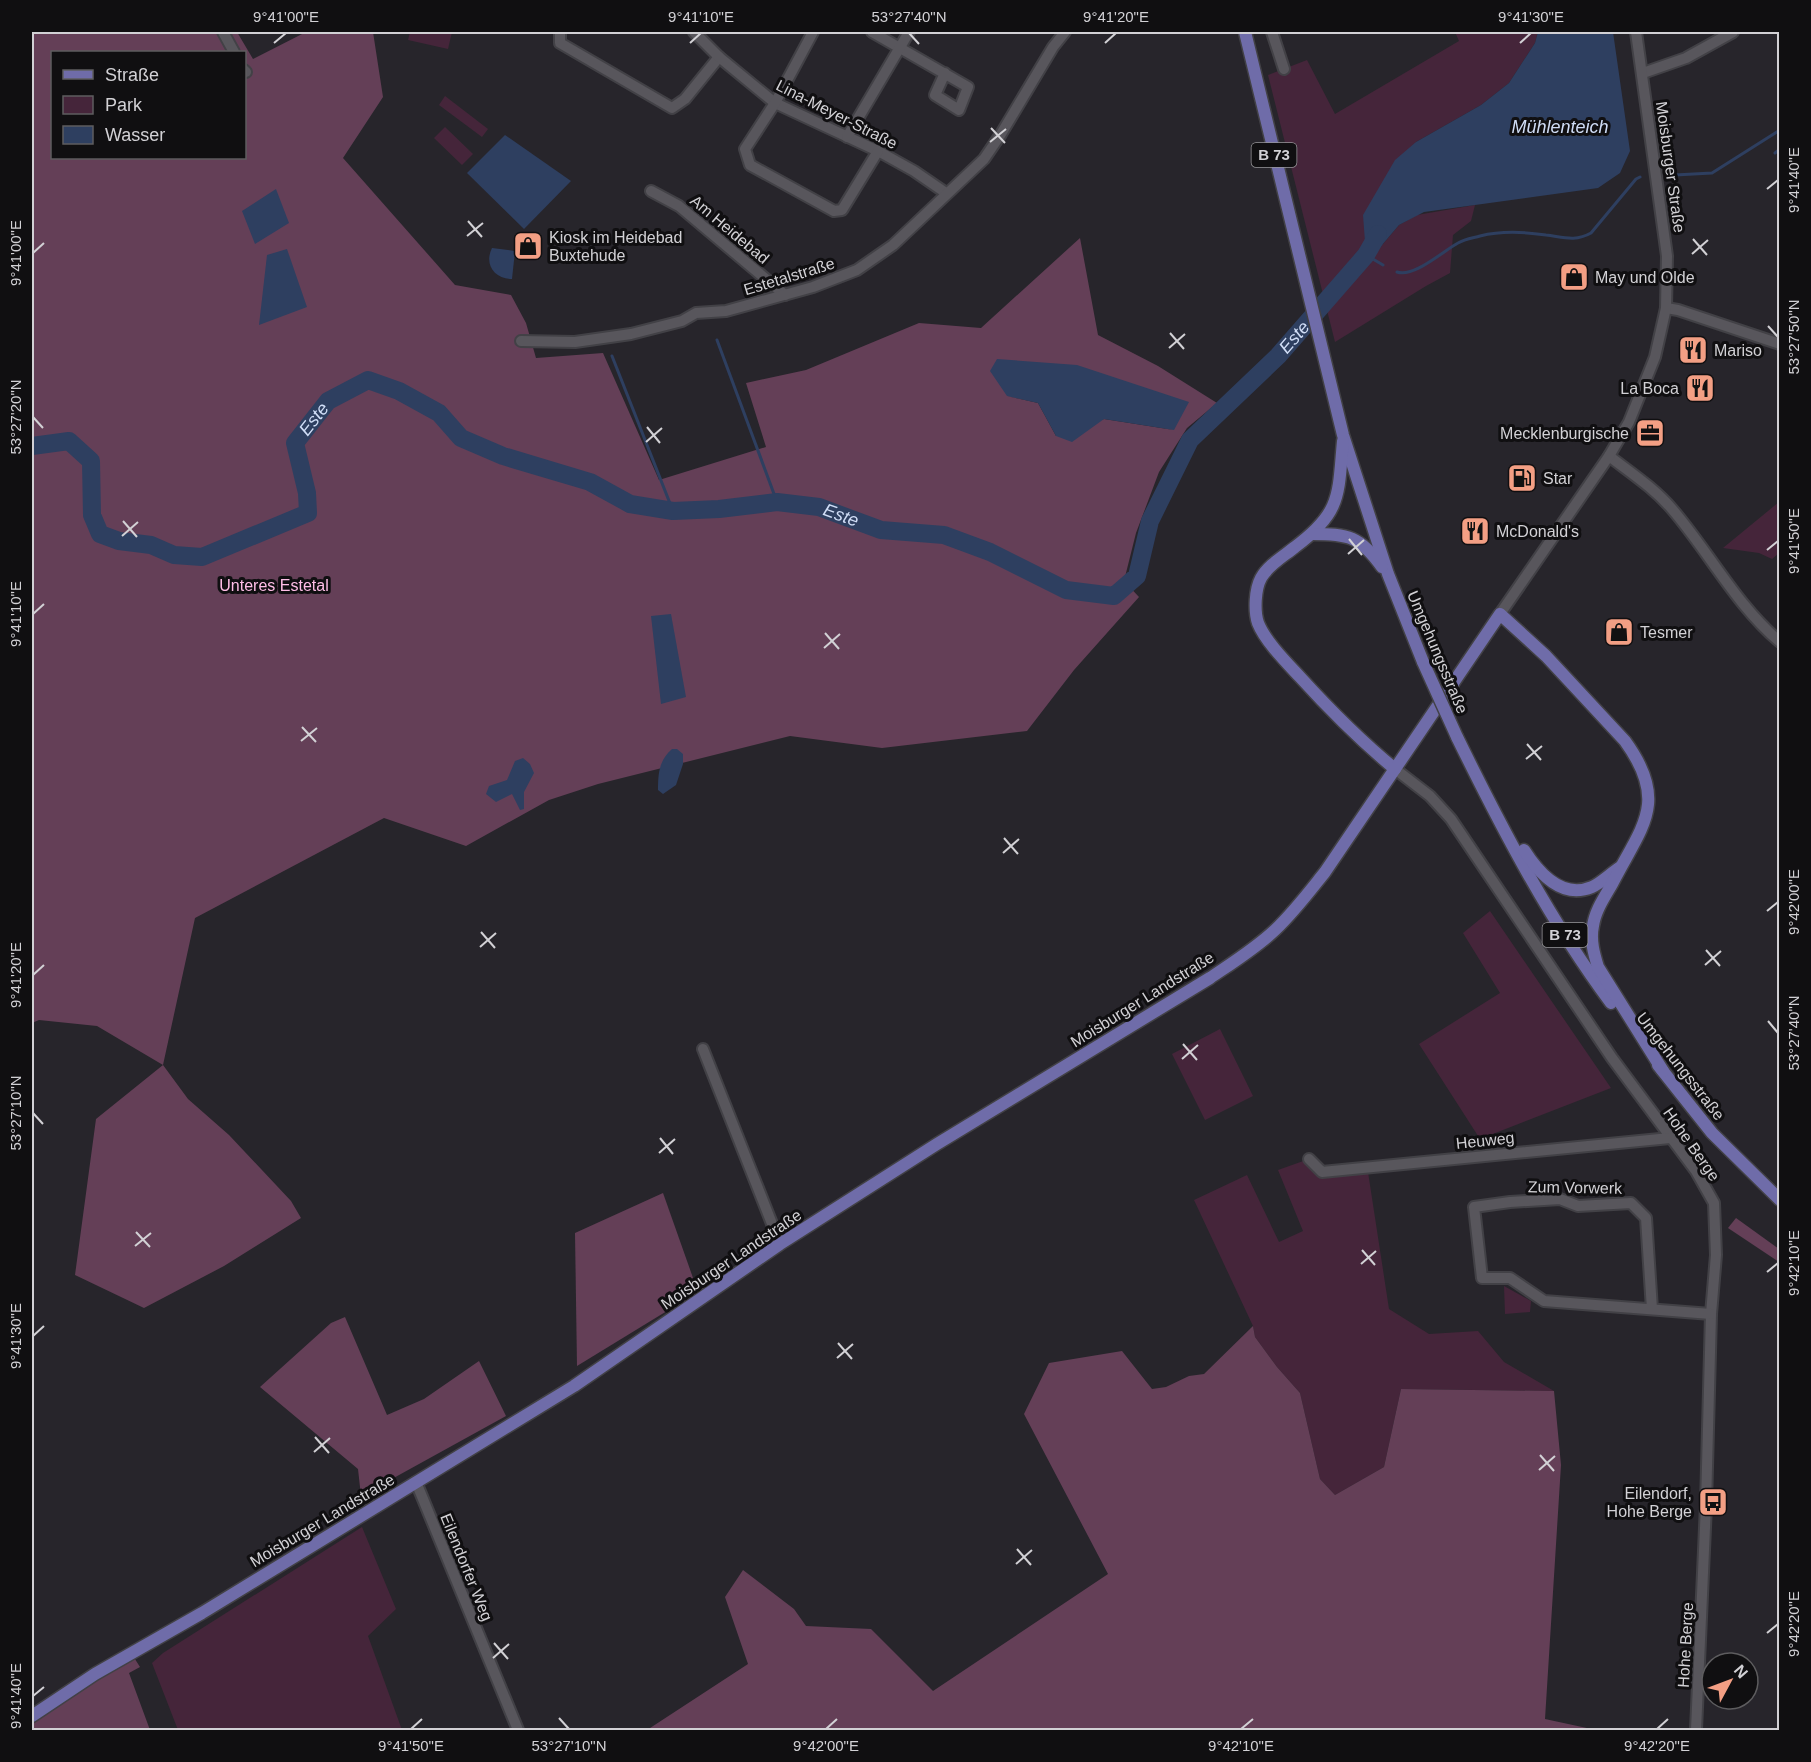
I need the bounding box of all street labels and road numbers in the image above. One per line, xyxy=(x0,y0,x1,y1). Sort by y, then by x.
street label: Lina-Meyer-Straße xyxy=(773,77,900,152)
street label: Moisburger Straße xyxy=(1653,100,1688,234)
road number: B 73 xyxy=(1252,143,1296,167)
street label: Am Heidebad xyxy=(687,192,772,267)
street label: Estetalstraße xyxy=(742,255,837,298)
street label: Umgehungsstraße xyxy=(1404,588,1471,716)
road number: B 73 xyxy=(1542,923,1588,947)
street label: Moisburger Landstraße xyxy=(1068,948,1217,1050)
street label: Umgehungsstraße xyxy=(1633,1009,1728,1123)
street label: Hohe Berge xyxy=(1660,1104,1723,1184)
street label: Heuweg xyxy=(1455,1129,1515,1152)
street label: Zum Vorwerk xyxy=(1528,1178,1623,1197)
street label: Moisburger Landstraße xyxy=(658,1206,805,1313)
street label: Moisburger Landstraße xyxy=(247,1470,398,1570)
street label: Eilendorfer Weg xyxy=(437,1511,496,1623)
street label: Hohe Berge xyxy=(1675,1602,1696,1688)

